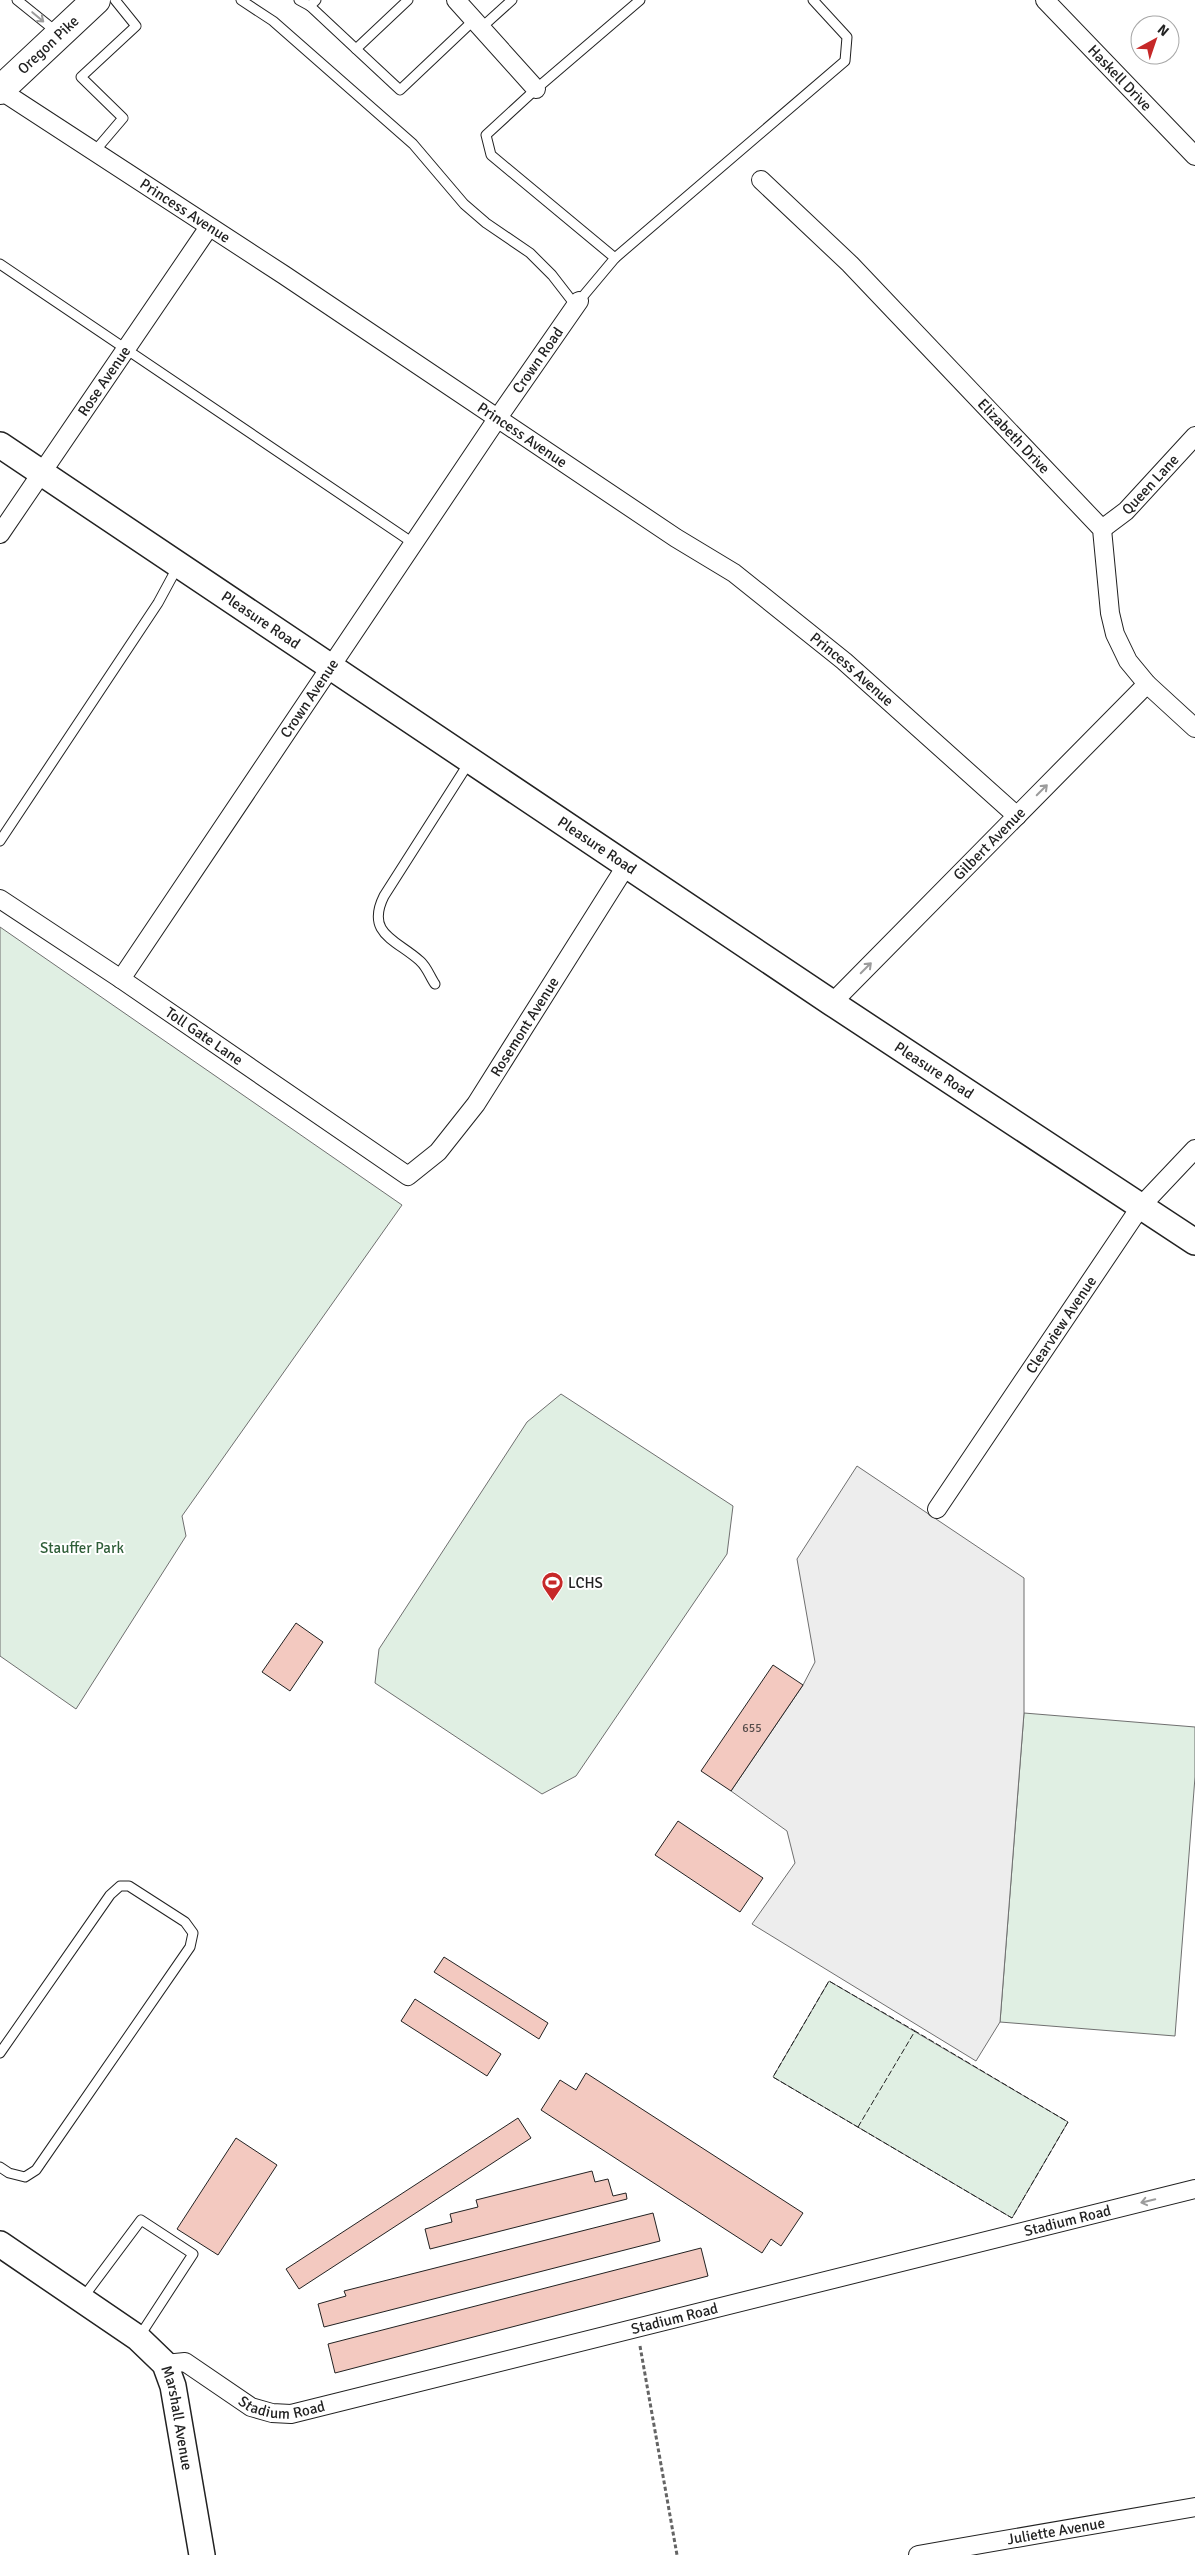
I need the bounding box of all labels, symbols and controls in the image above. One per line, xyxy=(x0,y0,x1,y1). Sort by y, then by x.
one-way arrow xyxy=(32,11,45,23)
street label: Oregon Pike xyxy=(14,12,82,78)
north arrow xyxy=(1130,15,1180,65)
text: N xyxy=(1154,21,1172,40)
street label: Haskell Drive xyxy=(1084,41,1156,115)
street label: Princess Avenue xyxy=(137,175,234,247)
street label: Crown Road xyxy=(509,324,567,397)
street label: Rose Avenue xyxy=(74,343,134,420)
street label: Elizabeth Drive xyxy=(974,395,1054,478)
street label: Princess Avenue xyxy=(474,398,571,471)
street label: Queen Lane xyxy=(1118,451,1183,518)
street label: Pleasure Road xyxy=(218,587,304,653)
street label: Princess Avenue xyxy=(807,629,897,710)
street label: Crown Avenue xyxy=(276,655,342,741)
one-way arrow xyxy=(1035,785,1047,797)
street label: Gilbert Avenue xyxy=(950,804,1029,884)
street label: Pleasure Road xyxy=(554,813,640,878)
one-way arrow xyxy=(860,962,872,975)
street label: Rosemont Avenue xyxy=(487,974,563,1080)
street label: Toll Gate Lane xyxy=(162,1003,246,1069)
street label: Pleasure Road xyxy=(891,1038,977,1103)
street label: Clearview Avenue xyxy=(1022,1273,1100,1377)
park label: Stauffer Park xyxy=(40,1539,124,1557)
sports icon: LCHS xyxy=(540,1571,564,1602)
place label: LCHS xyxy=(568,1574,603,1592)
house number: 655 xyxy=(742,1721,762,1736)
one-way arrow xyxy=(1140,2197,1156,2206)
street label: Stadium Road xyxy=(1022,2201,1113,2240)
street label: Stadium Road xyxy=(629,2299,720,2338)
street label: Marshall Avenue xyxy=(157,2363,196,2472)
street label: Stadium Road xyxy=(235,2392,327,2423)
street label: Juliette Avenue xyxy=(1006,2514,1106,2548)

